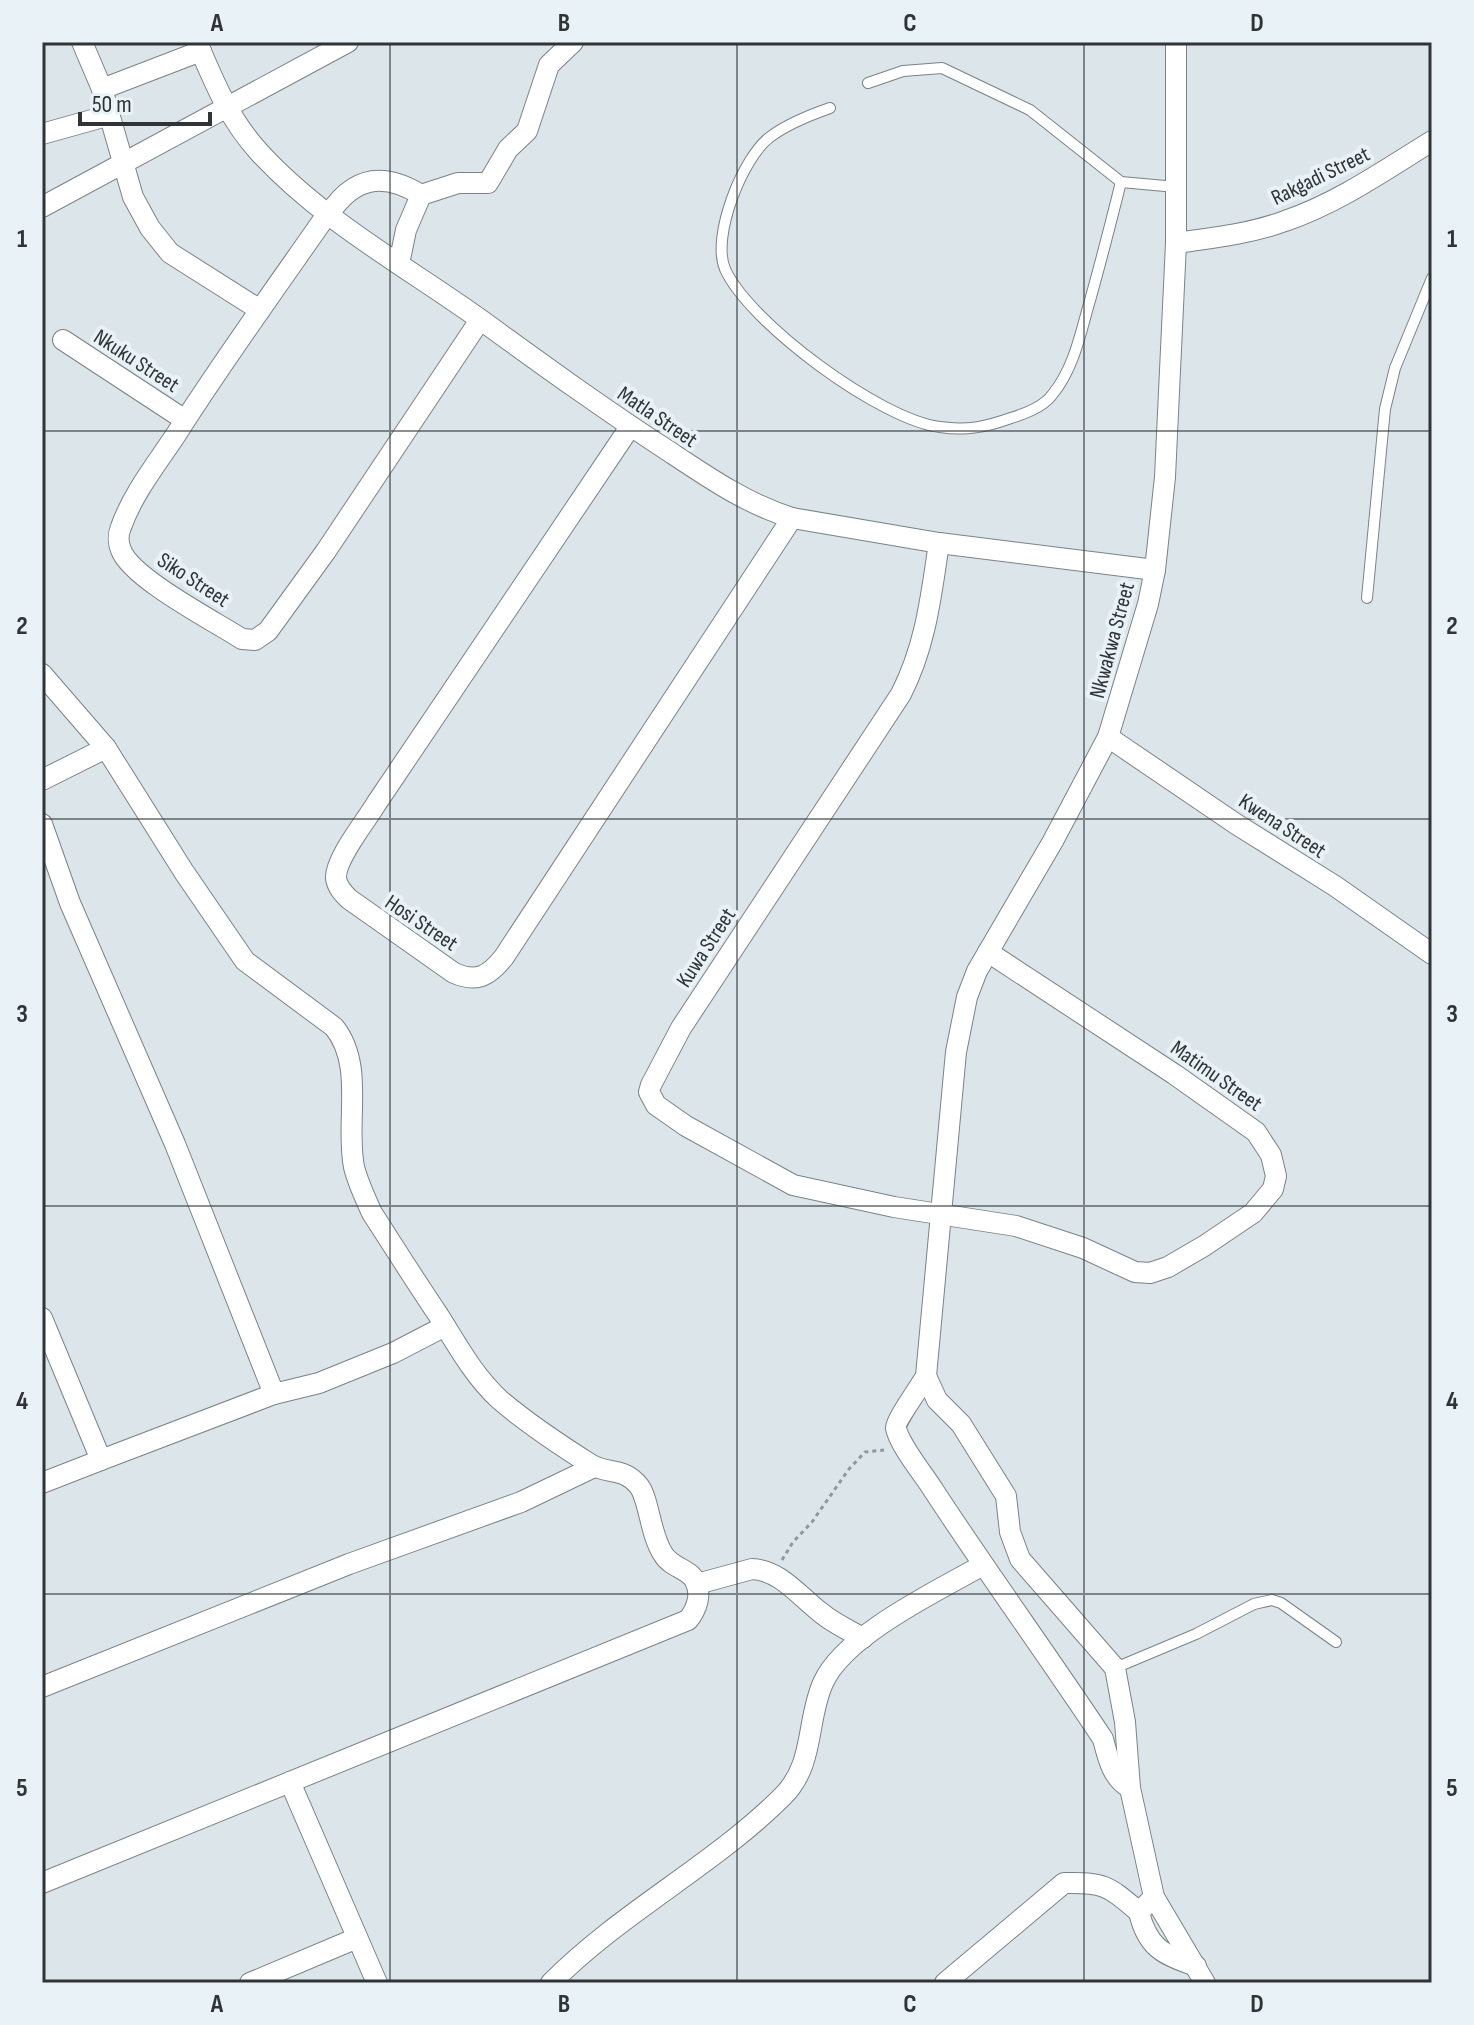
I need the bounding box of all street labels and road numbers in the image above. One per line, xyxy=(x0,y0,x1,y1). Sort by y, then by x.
street label: Rakgadi Street xyxy=(1267,141,1375,212)
street label: Nkuku Street xyxy=(88,324,184,399)
street label: Matla Street xyxy=(612,381,703,454)
street label: Siko Street xyxy=(152,547,235,614)
street label: Nkwakwa Street xyxy=(1084,579,1141,701)
street label: Kwena Street xyxy=(1233,788,1331,865)
street label: Hosi Street xyxy=(380,889,463,958)
street label: Kuwa Street xyxy=(671,903,742,993)
street label: Matimu Street xyxy=(1165,1035,1267,1118)

